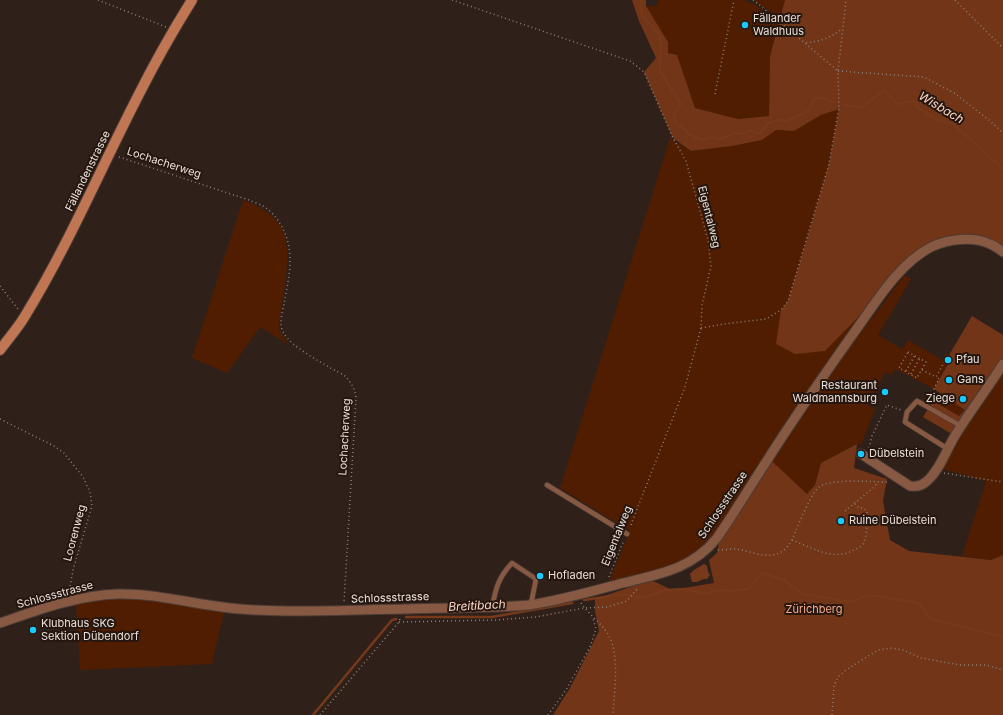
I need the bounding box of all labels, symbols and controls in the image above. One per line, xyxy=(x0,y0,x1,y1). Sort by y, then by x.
place label: Fällander Waldhuus xyxy=(753,12,804,38)
marker: Fällander Waldhuus xyxy=(740,20,750,30)
water label: Wisbach xyxy=(916,89,966,127)
street label: Fällandenstrasse xyxy=(63,129,113,213)
street label: Lochacherweg xyxy=(125,145,203,181)
street label: Eigentalweg xyxy=(695,185,723,249)
place label: Pfau xyxy=(956,353,980,367)
marker: Pfau xyxy=(943,355,953,365)
place label: Gans xyxy=(957,373,984,387)
marker: Gans xyxy=(944,375,954,385)
place label: Restaurant Waldmannsburg xyxy=(793,379,877,405)
marker: Restaurant Waldmannsburg xyxy=(880,387,890,397)
place label: Ziege xyxy=(926,392,955,406)
marker: Ziege xyxy=(958,394,968,404)
street label: Lochacherweg xyxy=(336,398,354,476)
place label: Dübelstein xyxy=(869,447,924,461)
marker: Dübelstein xyxy=(856,449,866,459)
street label: Schlossstrasse xyxy=(696,469,750,541)
street label: Loorenweg xyxy=(61,503,89,563)
street label: Eigentalweg xyxy=(599,504,635,568)
place label: Ruine Dübelstein xyxy=(849,514,936,528)
marker: Ruine Dübelstein xyxy=(836,516,846,526)
place label: Hofladen xyxy=(548,569,595,583)
marker: Hofladen xyxy=(535,571,545,581)
street label: Schlossstrasse xyxy=(15,578,95,612)
street label: Schlossstrasse xyxy=(351,590,429,606)
water label: Breitibach xyxy=(448,597,506,615)
park label: Zürichberg xyxy=(785,603,843,617)
place label: Klubhaus SKG Sektion Dübendorf xyxy=(41,617,139,643)
marker: Klubhaus SKG Sektion Dübendorf xyxy=(28,625,38,635)

